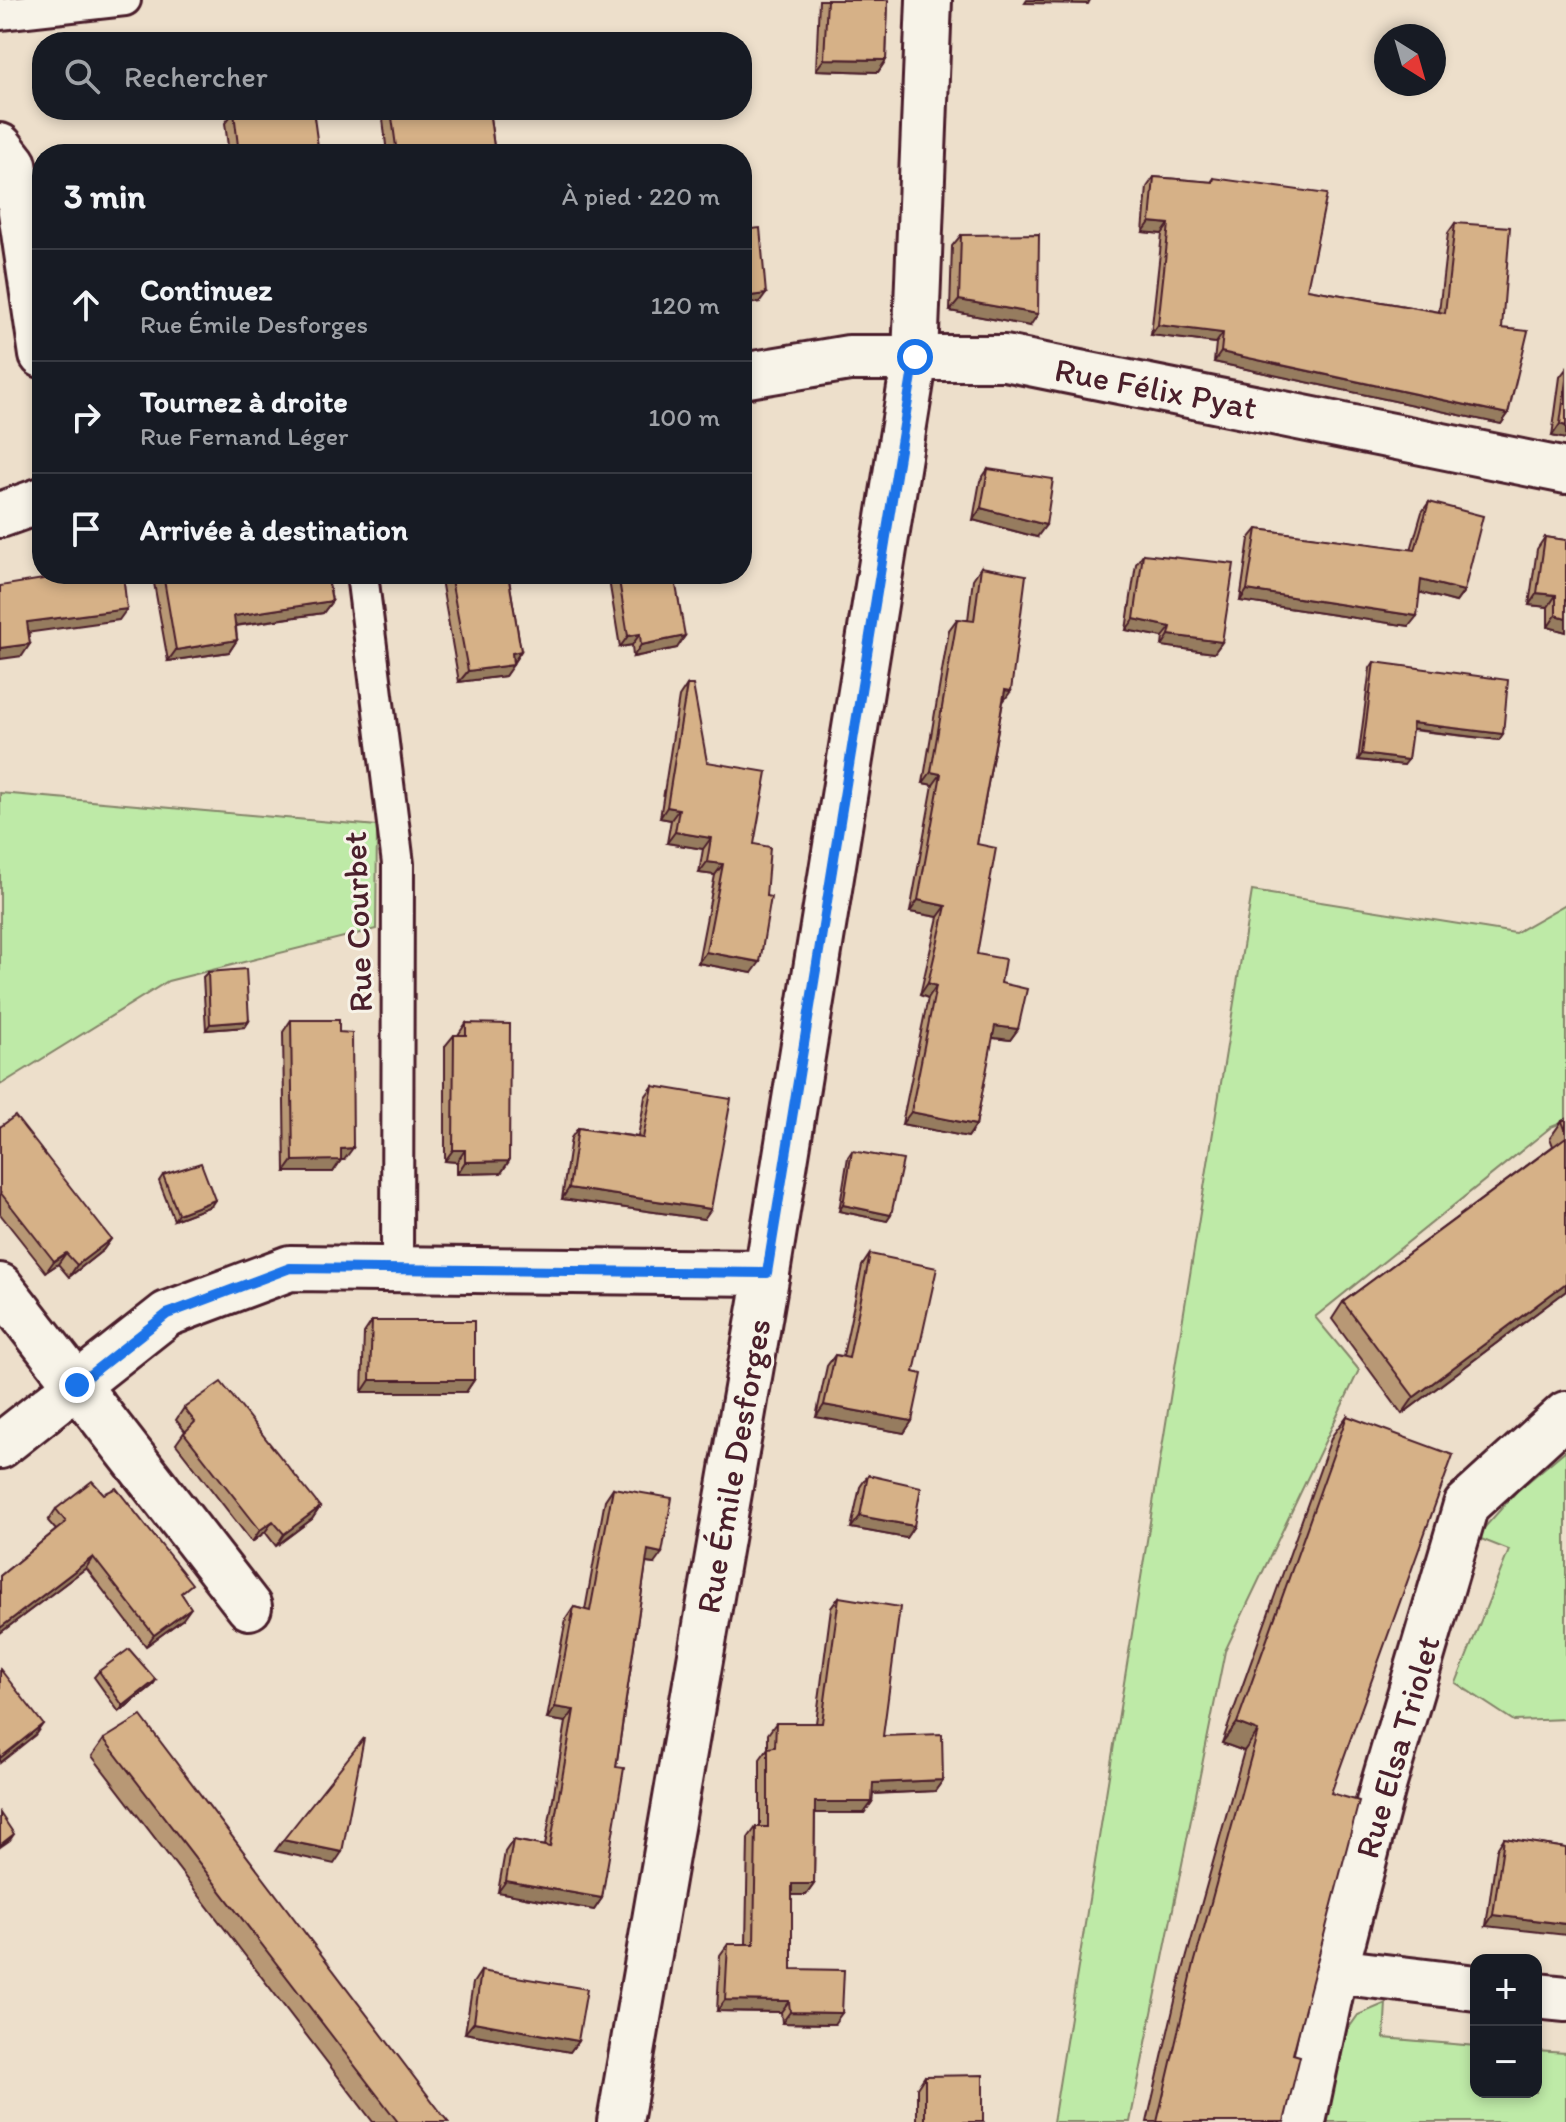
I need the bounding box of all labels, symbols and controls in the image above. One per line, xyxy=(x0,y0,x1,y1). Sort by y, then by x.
north arrow xyxy=(1374,24,1446,96)
search box xyxy=(32,32,752,120)
icon: search xyxy=(60,54,104,98)
text: Rechercher xyxy=(124,58,268,95)
text: 3 min xyxy=(64,176,146,217)
text: À pied · 220 m xyxy=(562,180,720,212)
text: Continuez xyxy=(140,271,272,308)
icon: ahead xyxy=(64,283,108,327)
text: 120 m xyxy=(651,289,720,321)
text: Rue Émile Desforges xyxy=(140,308,368,340)
route start xyxy=(897,339,933,375)
street label: Rue Félix Pyat xyxy=(1051,349,1261,428)
text: Tournez à droite xyxy=(140,383,348,420)
icon: right xyxy=(64,395,108,439)
text: 100 m xyxy=(648,401,720,433)
text: Rue Fernand Léger xyxy=(140,420,348,452)
icon: arrive xyxy=(64,507,108,551)
text: Arrivée à destination xyxy=(140,511,408,548)
street label: Rue Courbet xyxy=(334,831,381,1013)
street label: Rue Émile Desforges xyxy=(687,1316,780,1617)
route end xyxy=(59,1367,95,1403)
street label: Rue Elsa Triolet xyxy=(1346,1631,1449,1863)
map controls xyxy=(1470,1954,1542,2098)
button: + xyxy=(1470,1954,1542,2026)
button: − xyxy=(1470,2026,1542,2098)

